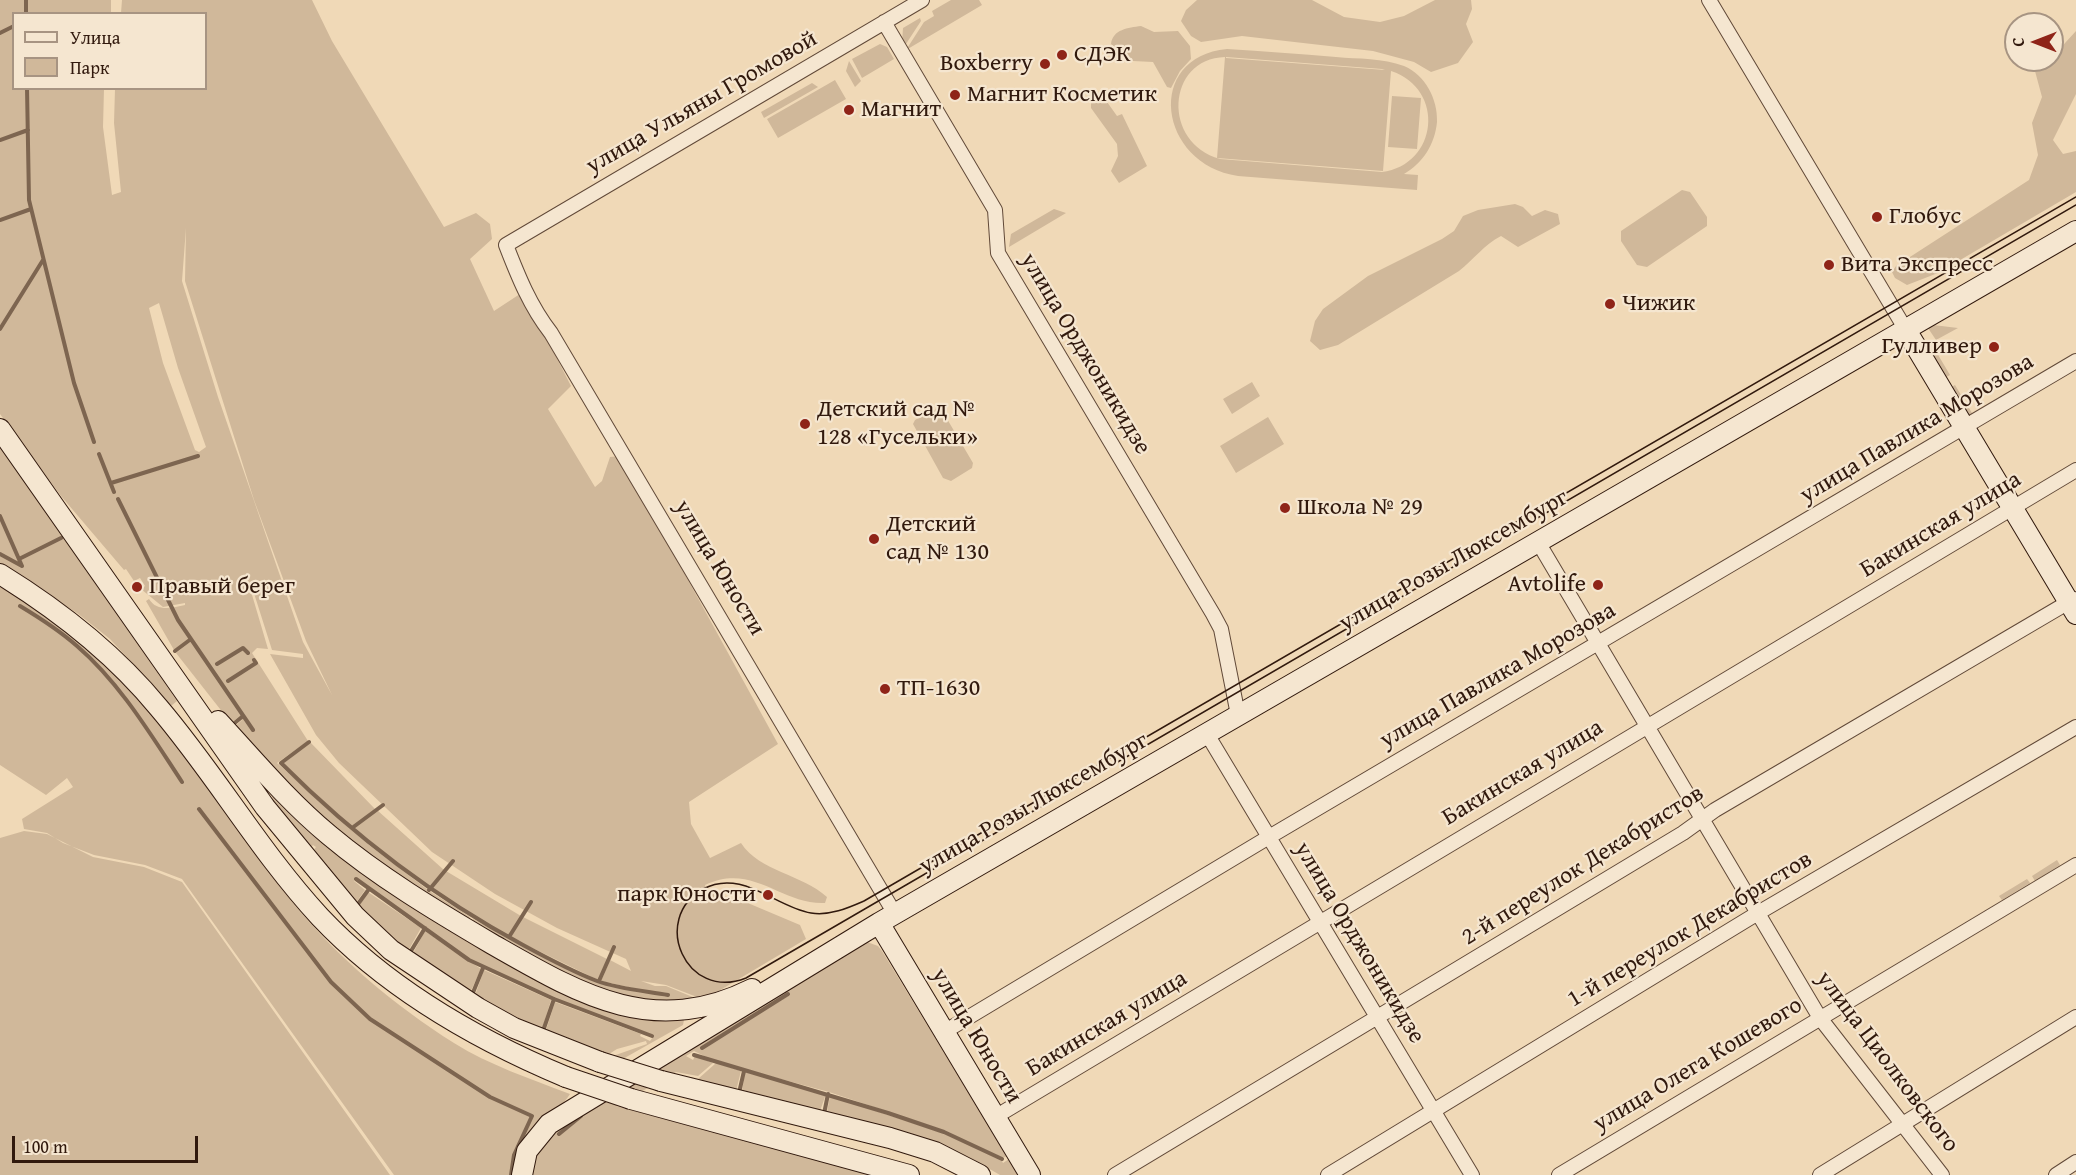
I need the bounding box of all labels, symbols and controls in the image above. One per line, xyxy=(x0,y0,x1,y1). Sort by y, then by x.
legend xyxy=(12,12,207,90)
north arrow xyxy=(2004,12,2064,72)
text: Улица xyxy=(70,24,120,51)
street label: улица Ульяны Громовой xyxy=(581,25,823,181)
text: С xyxy=(2006,37,2030,47)
place label: СДЭК xyxy=(1074,41,1131,69)
marker: СДЭК xyxy=(1055,48,1069,62)
place label: Boxberry xyxy=(940,50,1033,78)
text: Парк xyxy=(70,54,109,81)
marker: Boxberry xyxy=(1038,57,1052,71)
place label: Магнит Косметик xyxy=(967,81,1157,109)
marker: Магнит Косметик xyxy=(948,88,962,102)
place label: Магнит xyxy=(861,96,941,124)
marker: Магнит xyxy=(842,103,856,117)
place label: Глобус xyxy=(1889,203,1961,231)
marker: Глобус xyxy=(1870,210,1884,224)
street label: улица Орджоникидзе xyxy=(1013,248,1157,460)
place label: Вита Экспресс xyxy=(1841,251,1993,279)
marker: Вита Экспресс xyxy=(1822,258,1836,272)
place label: Чижик xyxy=(1622,290,1695,318)
marker: Чижик xyxy=(1603,297,1617,311)
place label: Гулливер xyxy=(1882,333,1982,361)
marker: Гулливер xyxy=(1987,340,2001,354)
street label: улица Павлика Морозова xyxy=(1795,348,2039,510)
place label: Детский сад № 128 «Гусельки» xyxy=(817,396,978,452)
marker: Детский сад № 128 «Гусельки» xyxy=(798,417,812,431)
street label: Бакинская улица xyxy=(1855,466,2027,584)
street label: улица Розы Люксембург xyxy=(1334,484,1574,638)
place label: Школа № 29 xyxy=(1297,494,1423,522)
street label: улица Юности xyxy=(667,495,771,641)
marker: Школа № 29 xyxy=(1278,501,1292,515)
place label: Детский сад № 130 xyxy=(886,511,989,567)
marker: Детский сад № 130 xyxy=(867,532,881,546)
place label: Avtolife xyxy=(1508,571,1586,599)
place label: Правый берег xyxy=(149,573,295,601)
marker: Avtolife xyxy=(1591,578,1605,592)
marker: Правый берег xyxy=(130,580,144,594)
street label: улица Павлика Морозова xyxy=(1375,597,1621,755)
place label: ТП-1630 xyxy=(897,675,980,703)
marker: ТП-1630 xyxy=(878,682,892,696)
street label: Бакинская улица xyxy=(1437,714,1609,832)
street label: улица Розы Люксембург xyxy=(914,727,1154,881)
street label: 2-й переулок Декабристов xyxy=(1457,780,1709,952)
street label: улица Орджоникидзе xyxy=(1287,837,1431,1049)
street label: 1-й переулок Декабристов xyxy=(1563,846,1817,1014)
place label: парк Юности xyxy=(617,881,756,909)
marker: парк Юности xyxy=(761,888,775,902)
street label: улица Юности xyxy=(924,963,1028,1109)
street label: Бакинская улица xyxy=(1021,965,1193,1083)
street label: улица Циолковского xyxy=(1809,966,1965,1158)
street label: улица Олега Кошевого xyxy=(1588,991,1808,1139)
scale bar xyxy=(15,1124,201,1162)
text: 100 m xyxy=(23,1133,68,1160)

